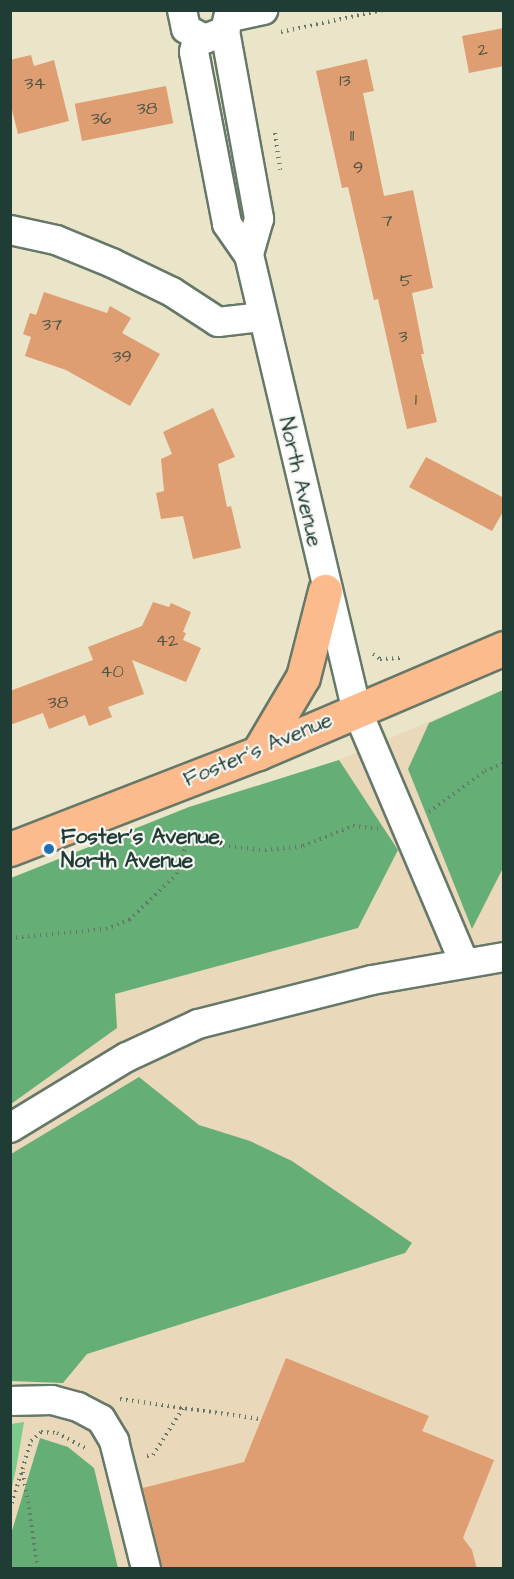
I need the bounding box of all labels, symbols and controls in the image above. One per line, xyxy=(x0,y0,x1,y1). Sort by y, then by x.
house number: 2 xyxy=(478,39,488,61)
house number: 13 xyxy=(339,70,351,92)
house number: 34 xyxy=(24,73,46,95)
house number: 38 xyxy=(137,98,157,120)
house number: 36 xyxy=(91,108,111,130)
house number: 11 xyxy=(350,125,354,147)
house number: 9 xyxy=(353,157,363,179)
house number: 7 xyxy=(381,210,393,232)
house number: 5 xyxy=(400,270,412,292)
house number: 37 xyxy=(42,314,62,336)
house number: 3 xyxy=(398,326,408,348)
house number: 39 xyxy=(112,346,132,368)
house number: 1 xyxy=(415,389,417,411)
street label: North Avenue xyxy=(273,415,327,549)
house number: 42 xyxy=(156,630,178,652)
house number: 40 xyxy=(100,661,124,683)
house number: 38 xyxy=(48,692,68,714)
street label: Foster's Avenue xyxy=(180,707,336,793)
place label: Foster's Avenue, North Avenue xyxy=(61,824,224,874)
marker: Foster's Avenue, North Avenue xyxy=(42,842,56,856)

